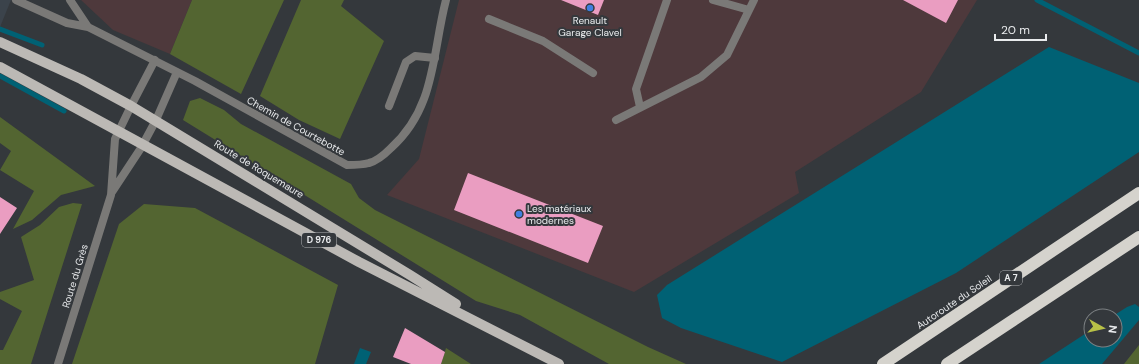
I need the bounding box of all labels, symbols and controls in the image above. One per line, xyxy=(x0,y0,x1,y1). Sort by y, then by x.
marker: Renault Garage Clavel xyxy=(585,3,595,13)
place label: Renault Garage Clavel xyxy=(558,14,622,39)
scale bar xyxy=(995,16,1046,42)
text: 20 m xyxy=(1001,22,1030,38)
street label: Chemin de Courtebotte xyxy=(245,94,348,159)
street label: Route de Roquemaure xyxy=(212,137,307,201)
place label: Les matériaux modernes xyxy=(527,202,591,227)
marker: Les matériaux modernes xyxy=(514,209,524,219)
road number: D 976 xyxy=(302,233,336,247)
street label: Route du Grès xyxy=(59,243,91,309)
road number: A 7 xyxy=(1000,271,1022,285)
street label: Autoroute du Soleil xyxy=(914,272,994,332)
north arrow xyxy=(1083,308,1123,348)
text: N xyxy=(1105,324,1120,334)

